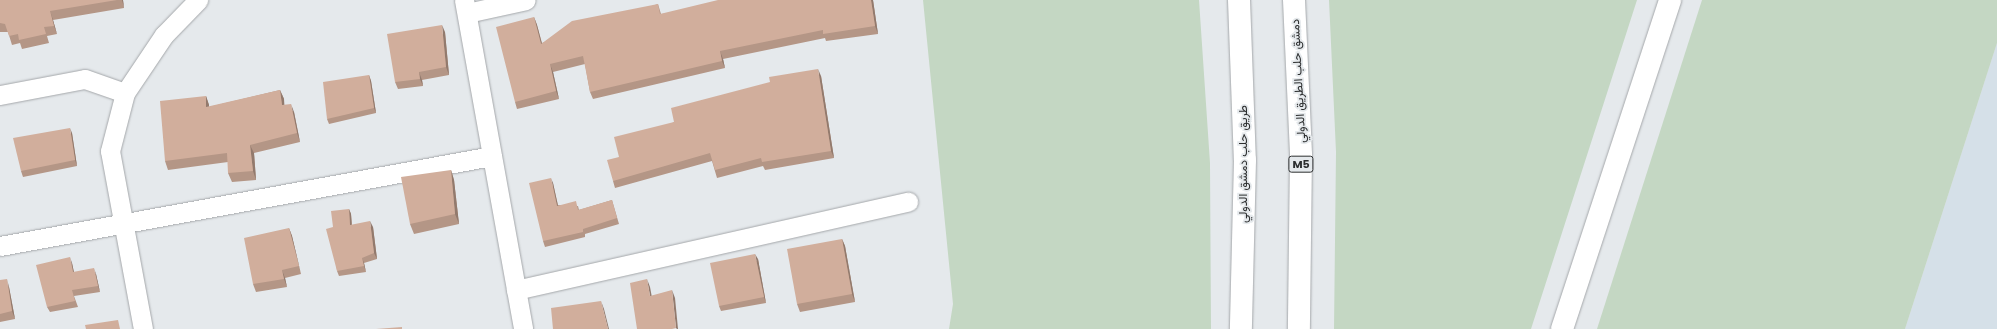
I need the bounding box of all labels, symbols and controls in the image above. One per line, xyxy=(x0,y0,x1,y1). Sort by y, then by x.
street label: دمشق حلب الطريق الدولي xyxy=(1288,19,1308,143)
street label: طريق حلب دمشق الدولي xyxy=(1236,105,1250,223)
road number: M5 xyxy=(1288,155,1314,173)

